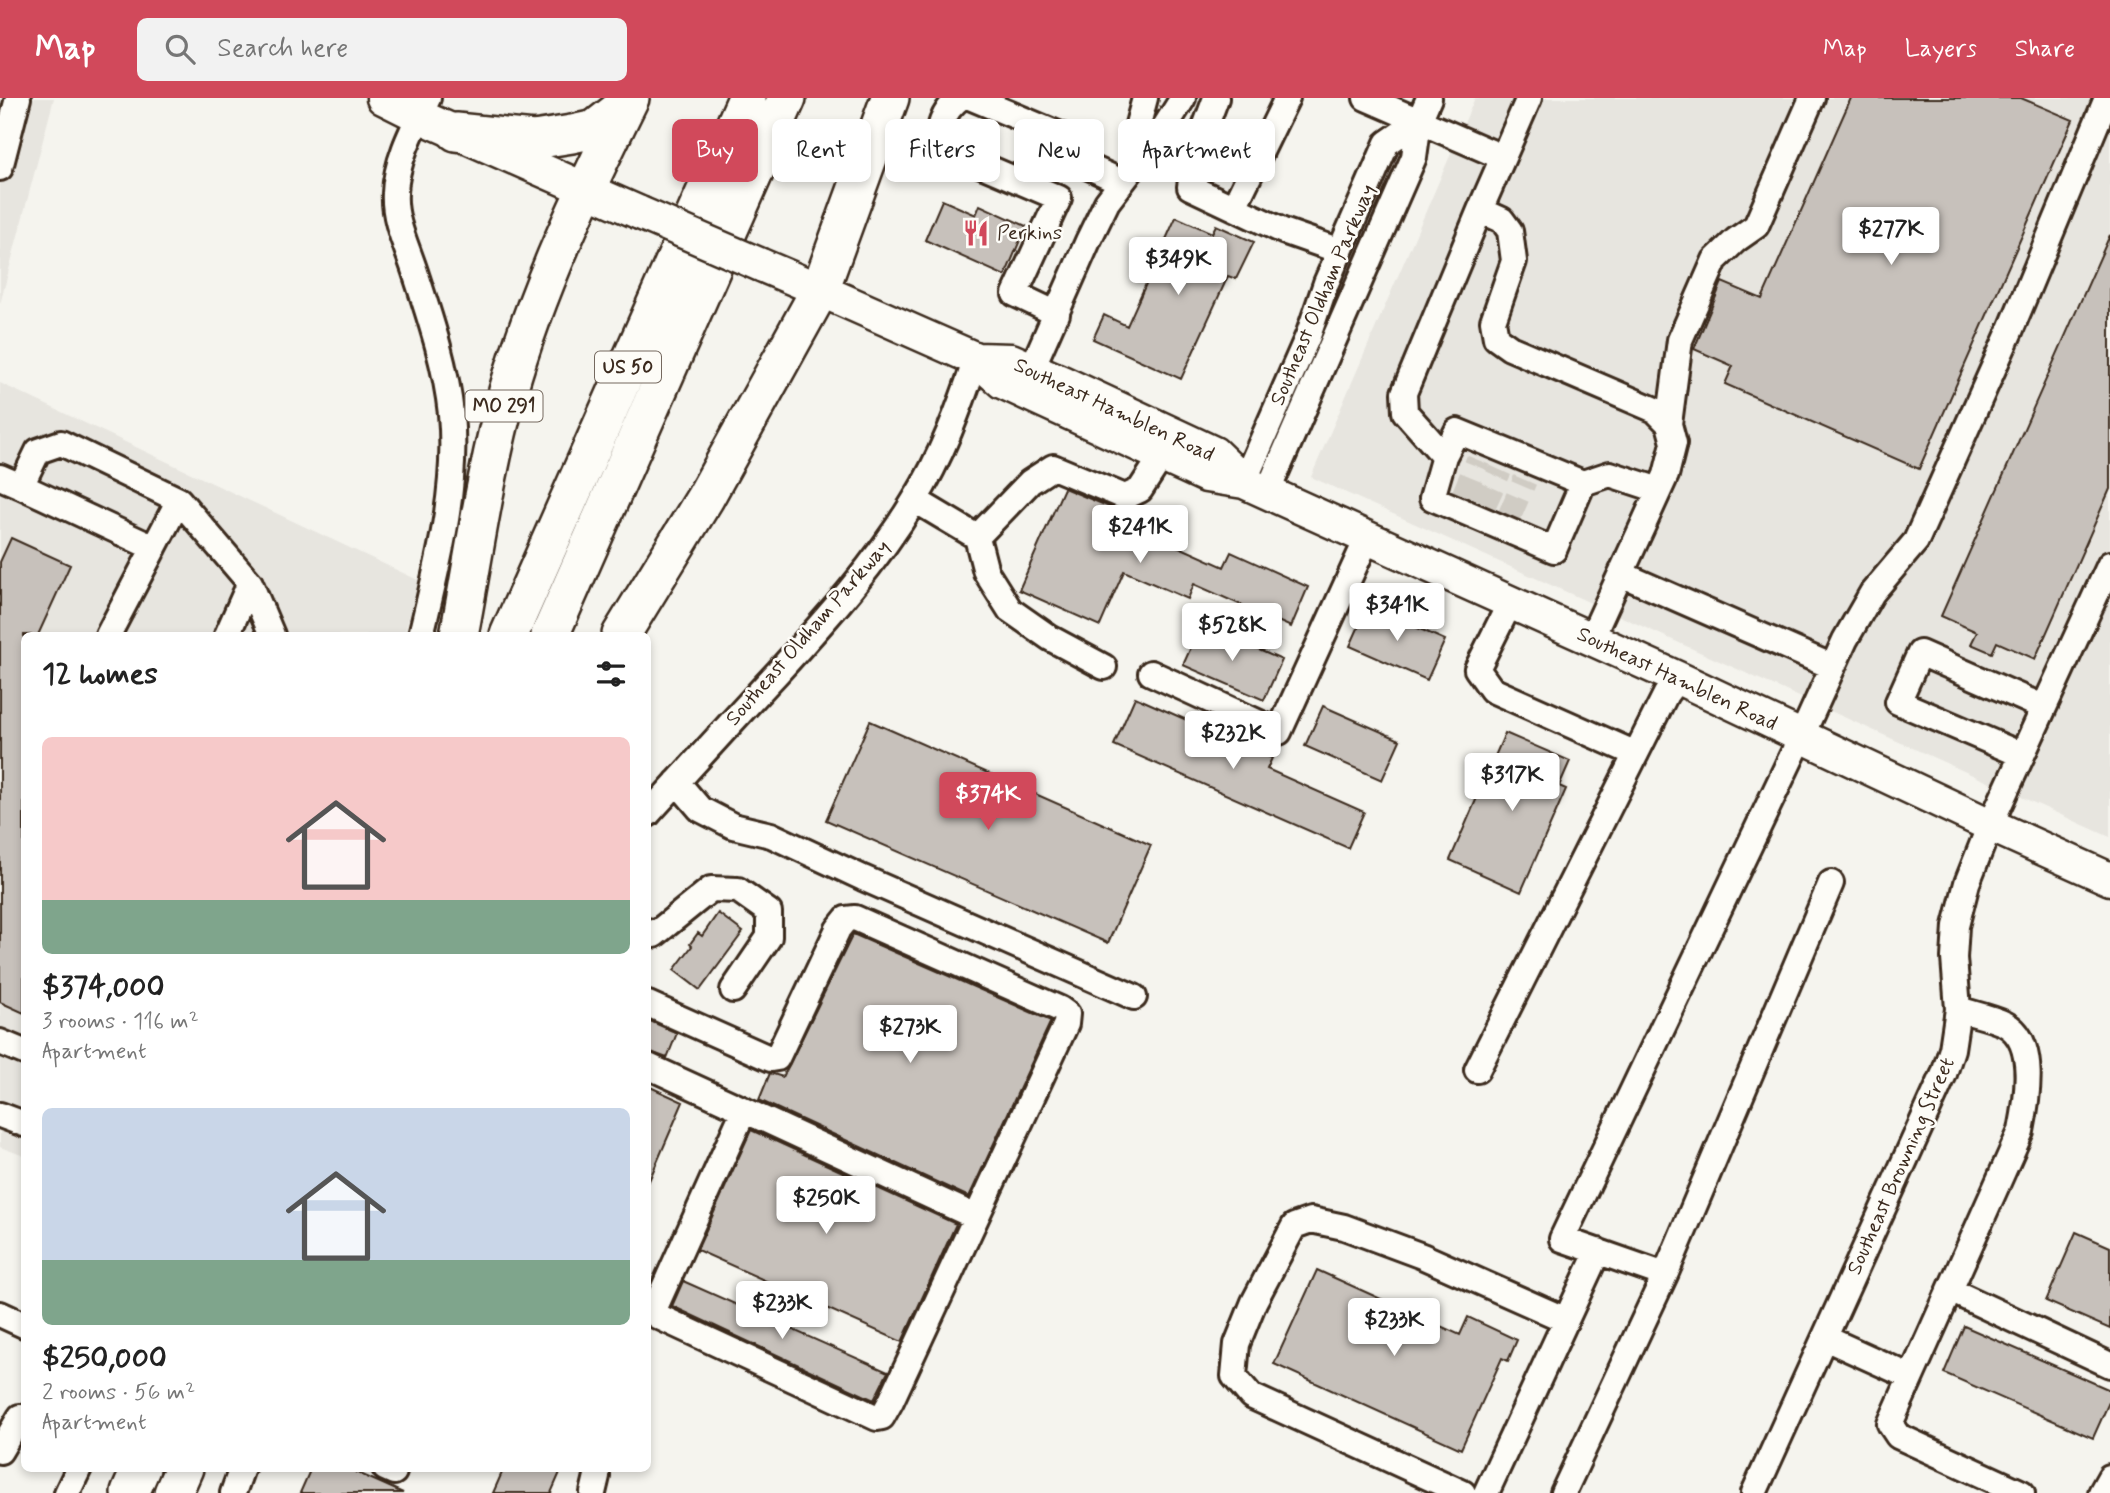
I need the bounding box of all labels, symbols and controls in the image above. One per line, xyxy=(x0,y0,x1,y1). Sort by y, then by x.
search box xyxy=(137,18,627,81)
text: Map xyxy=(35,27,95,71)
icon: search xyxy=(161,30,199,68)
text: Search here xyxy=(217,32,348,66)
text: Map xyxy=(1823,34,1867,65)
text: Layers xyxy=(1905,34,1977,65)
text: Share xyxy=(2015,34,2075,65)
chip: Buy xyxy=(672,119,758,182)
chip: Rent xyxy=(772,119,871,182)
chip: Filters xyxy=(885,119,1000,182)
chip: New xyxy=(1014,119,1104,182)
chip: Apartment xyxy=(1118,119,1275,182)
street label: Southeast Oldham Parkway xyxy=(1264,180,1382,410)
pin: $277K xyxy=(1842,208,1940,267)
text: $277K xyxy=(1858,215,1924,245)
restaurant icon: Perkins xyxy=(961,218,991,248)
place label: Perkins xyxy=(997,219,1062,247)
pin: $349K xyxy=(1129,238,1227,297)
text: $349K xyxy=(1145,245,1211,275)
street label: Southeast Hamblen Road xyxy=(1009,351,1219,469)
road number: US 50 xyxy=(595,352,661,382)
road number: MO 291 xyxy=(466,390,542,422)
pin: $241K xyxy=(1091,505,1189,565)
text: $241K xyxy=(1108,513,1172,543)
street label: Southeast Oldham Parkway xyxy=(719,534,897,732)
pin: $341K xyxy=(1348,584,1446,643)
text: $341K xyxy=(1365,591,1429,621)
pin: $528K xyxy=(1183,603,1281,663)
text: $528K xyxy=(1198,611,1266,641)
street label: Southeast Hamblen Road xyxy=(1572,620,1782,738)
text: 12 homes xyxy=(42,655,158,694)
icon: filters xyxy=(592,655,630,693)
pin: $232K xyxy=(1184,712,1282,771)
text: $232K xyxy=(1201,719,1265,749)
pin: $317K xyxy=(1463,754,1561,813)
text: $317K xyxy=(1481,761,1543,791)
pin: $374K xyxy=(939,772,1037,832)
text: $374K xyxy=(955,780,1021,810)
icon: home xyxy=(273,782,399,908)
text: $374,000 xyxy=(42,968,164,1007)
pin: $273K xyxy=(861,1006,959,1065)
text: 3 rooms · 116 m² xyxy=(42,1007,199,1037)
text: $273K xyxy=(879,1013,941,1043)
text: Apartment xyxy=(42,1037,147,1067)
street label: Southeast Browning Street xyxy=(1840,1053,1962,1279)
icon: home xyxy=(273,1153,399,1279)
pin: $250K xyxy=(777,1176,875,1236)
text: $250K xyxy=(792,1184,860,1214)
pin: $233K xyxy=(733,1282,831,1341)
text: $233K xyxy=(752,1289,812,1319)
pin: $233K xyxy=(1345,1298,1443,1358)
text: $233K xyxy=(1364,1306,1424,1336)
text: $250,000 xyxy=(42,1339,167,1378)
text: 2 rooms · 56 m² xyxy=(42,1378,195,1408)
text: Apartment xyxy=(42,1408,147,1438)

